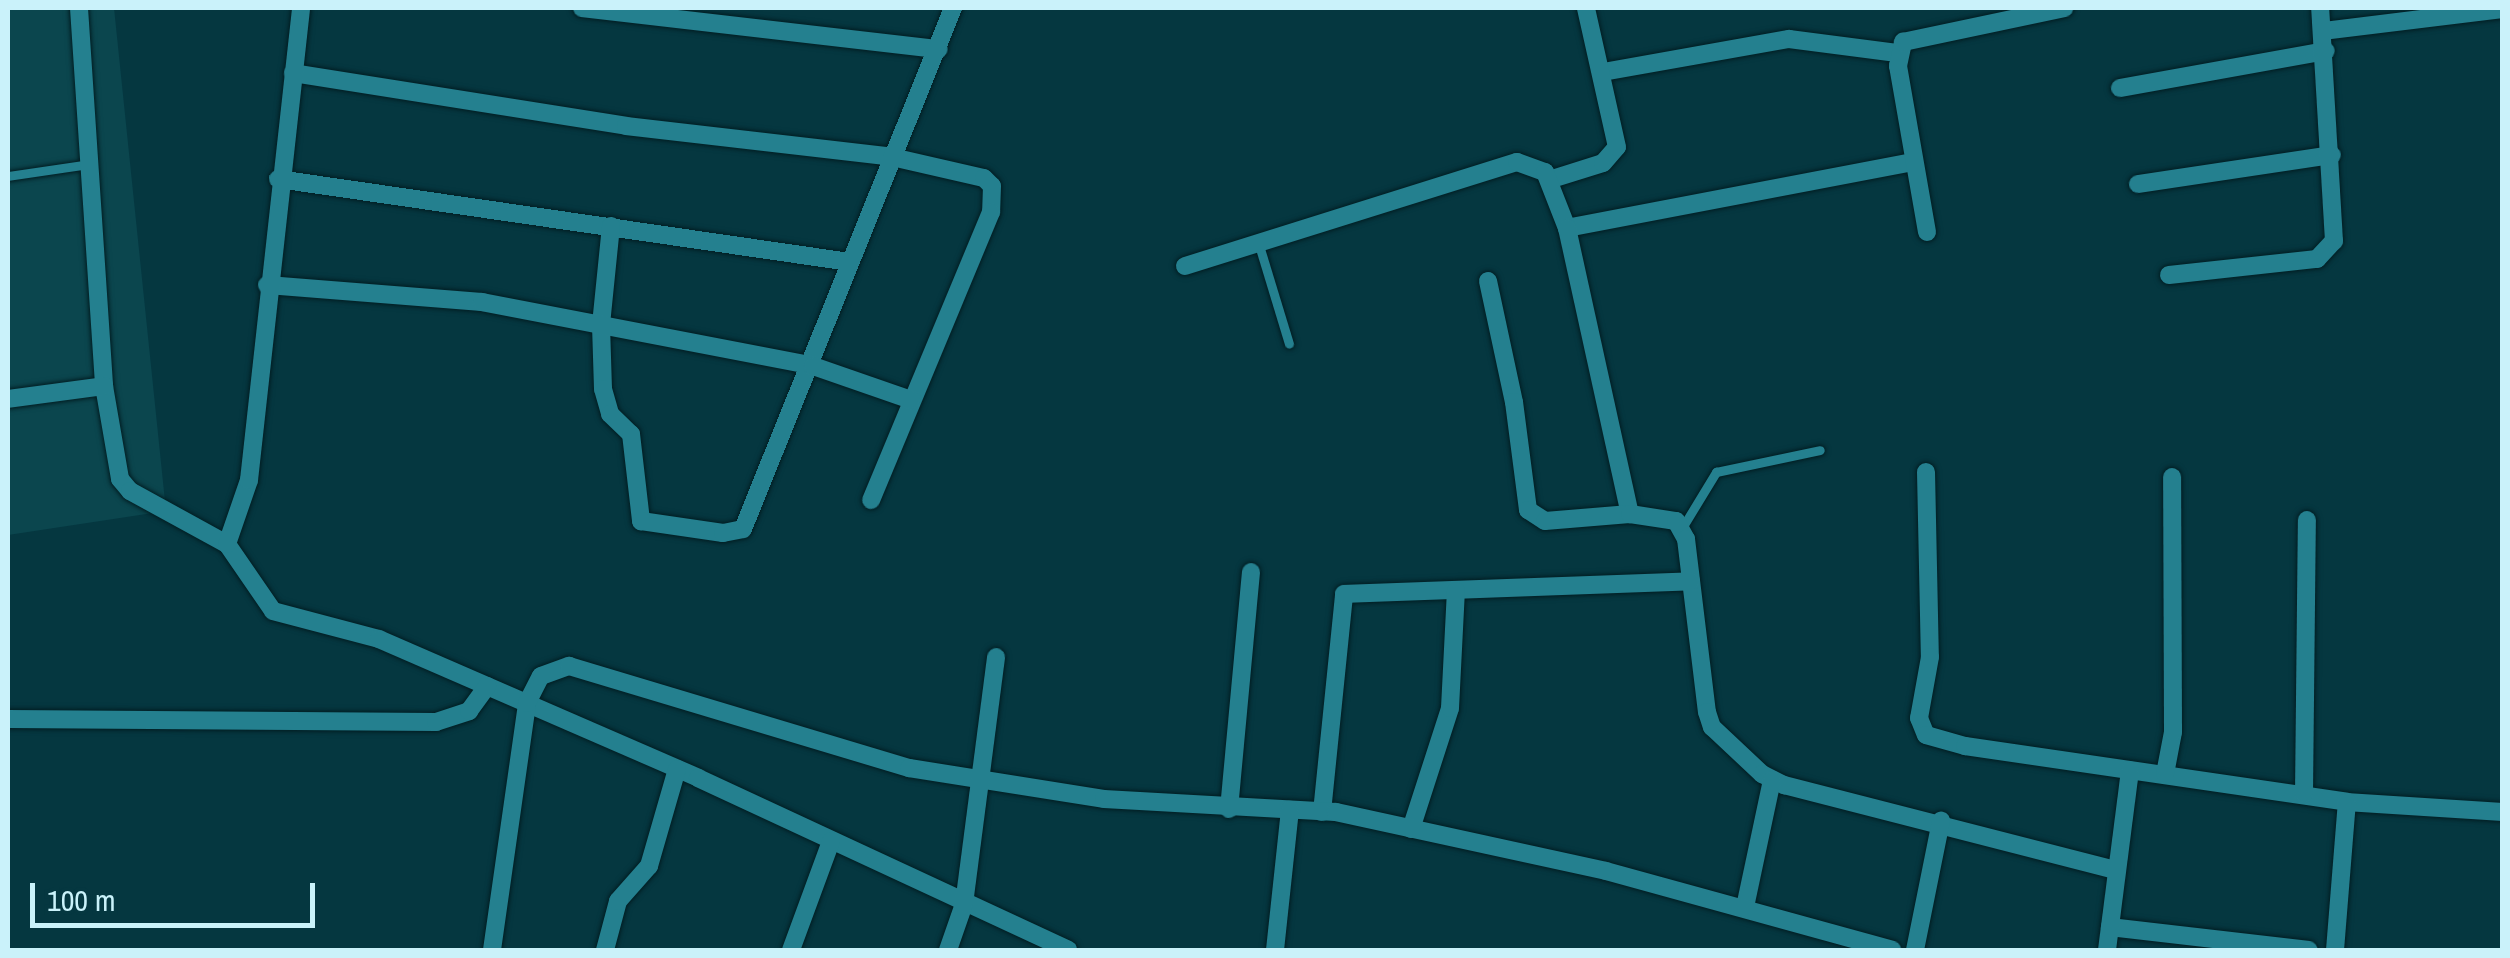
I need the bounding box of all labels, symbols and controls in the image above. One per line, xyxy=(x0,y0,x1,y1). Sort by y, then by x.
scale bar xyxy=(35,863,320,925)
text: 100 m xyxy=(47,880,115,920)

